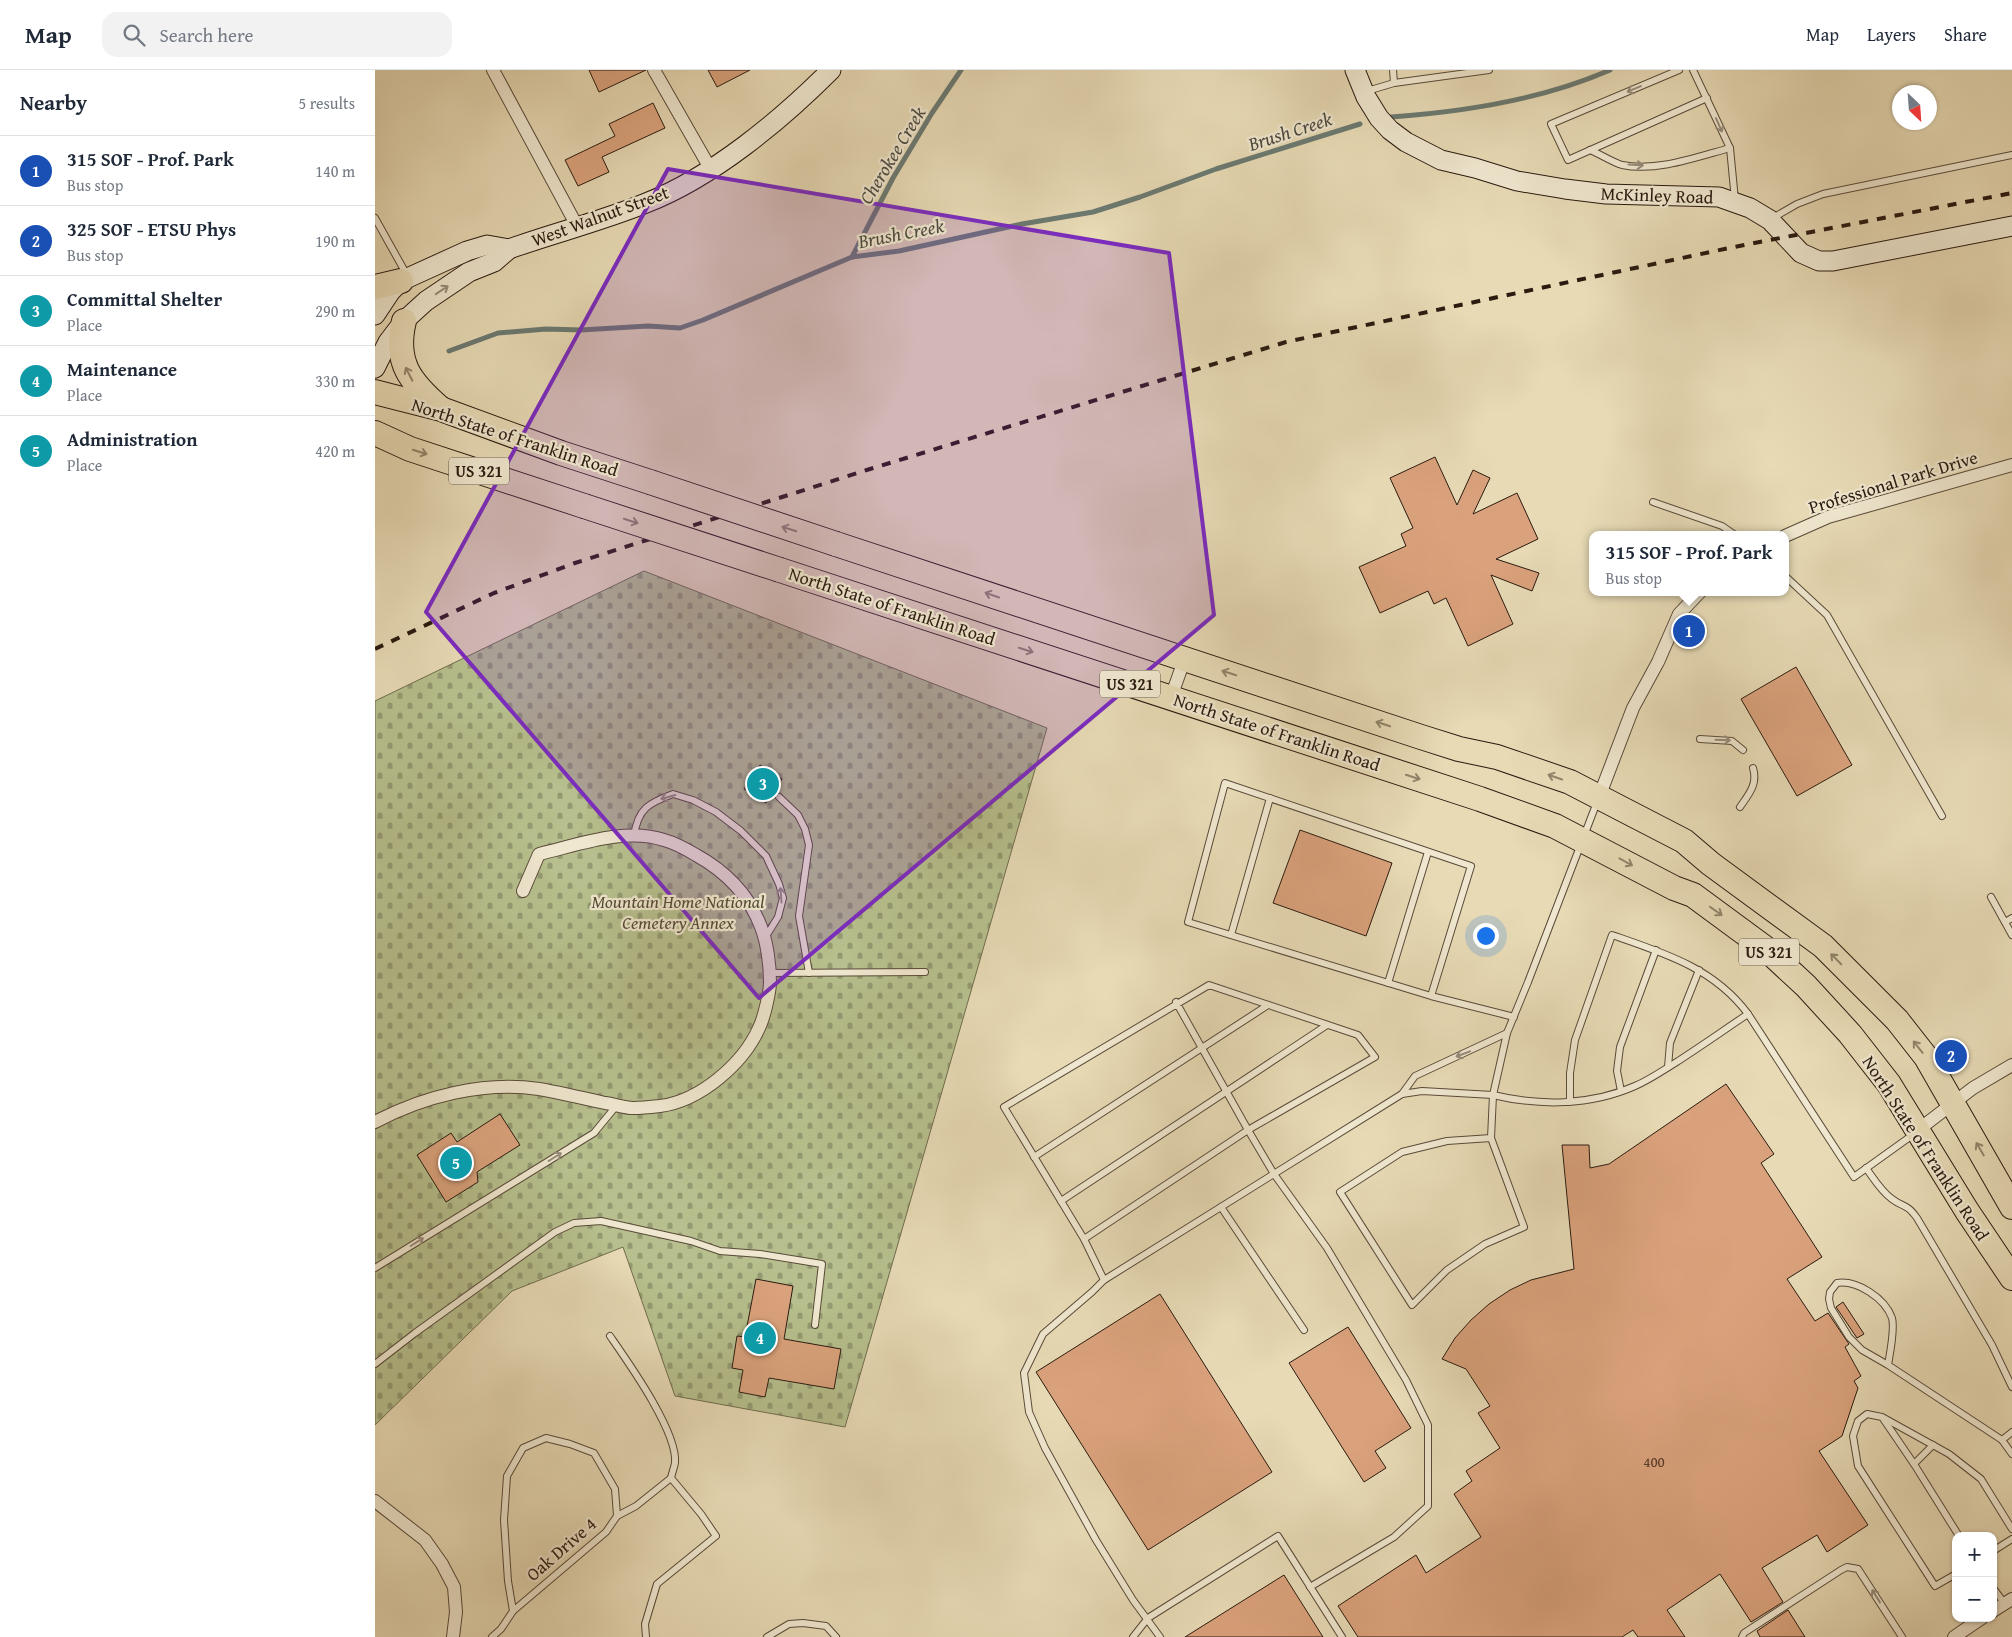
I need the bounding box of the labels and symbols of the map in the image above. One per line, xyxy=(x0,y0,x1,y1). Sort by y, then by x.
one-way arrow xyxy=(1627,85,1642,95)
north arrow xyxy=(1892,85,1937,130)
water label: Cherokee Creek xyxy=(852,101,932,209)
water label: Brush Creek xyxy=(1244,104,1336,158)
one-way arrow xyxy=(1715,117,1725,132)
one-way arrow xyxy=(1627,161,1643,170)
street label: West Walnut Street xyxy=(528,178,673,253)
street label: McKinley Road xyxy=(1600,180,1714,210)
water label: Brush Creek xyxy=(855,211,947,255)
one-way arrow xyxy=(435,285,449,295)
one-way arrow xyxy=(404,366,414,381)
street label: North State of Franklin Road xyxy=(408,391,622,483)
street label: Professional Park Drive xyxy=(1805,443,1981,521)
one-way arrow xyxy=(412,448,427,457)
road number: US 321 xyxy=(449,458,509,484)
one-way arrow xyxy=(622,516,638,526)
one-way arrow xyxy=(782,523,798,533)
street label: North State of Franklin Road xyxy=(785,560,999,652)
one-way arrow xyxy=(984,589,1000,599)
pin: 1 xyxy=(1673,612,1705,650)
one-way arrow xyxy=(1018,645,1034,655)
one-way arrow xyxy=(1222,668,1237,677)
road number: US 321 xyxy=(1100,670,1160,698)
street label: North State of Franklin Road xyxy=(1170,686,1384,778)
one-way arrow xyxy=(1376,719,1392,728)
one-way arrow xyxy=(1715,736,1731,745)
pin: 3 xyxy=(747,765,779,803)
one-way arrow xyxy=(1547,772,1563,781)
one-way arrow xyxy=(1405,773,1420,782)
one-way arrow xyxy=(660,792,676,802)
one-way arrow xyxy=(1618,857,1632,867)
park label: Mountain Home National Cemetery Annex xyxy=(592,888,765,936)
one-way arrow xyxy=(776,888,785,904)
one-way arrow xyxy=(1709,906,1723,916)
your location xyxy=(1473,923,1499,949)
road number: US 321 xyxy=(1739,939,1799,966)
one-way arrow xyxy=(1830,953,1842,965)
pin: 2 xyxy=(1935,1037,1967,1075)
one-way arrow xyxy=(1913,1040,1923,1054)
one-way arrow xyxy=(1456,1050,1471,1059)
street label: North State of Franklin Road xyxy=(1856,1050,1996,1246)
one-way arrow xyxy=(1974,1142,1984,1157)
pin: 5 xyxy=(440,1144,472,1182)
one-way arrow xyxy=(547,1152,561,1162)
one-way arrow xyxy=(409,1237,423,1247)
pin: 4 xyxy=(744,1319,776,1357)
house number: 400 xyxy=(1643,1451,1665,1472)
street label: Oak Drive 4 xyxy=(520,1511,602,1587)
one-way arrow xyxy=(1871,1589,1881,1603)

